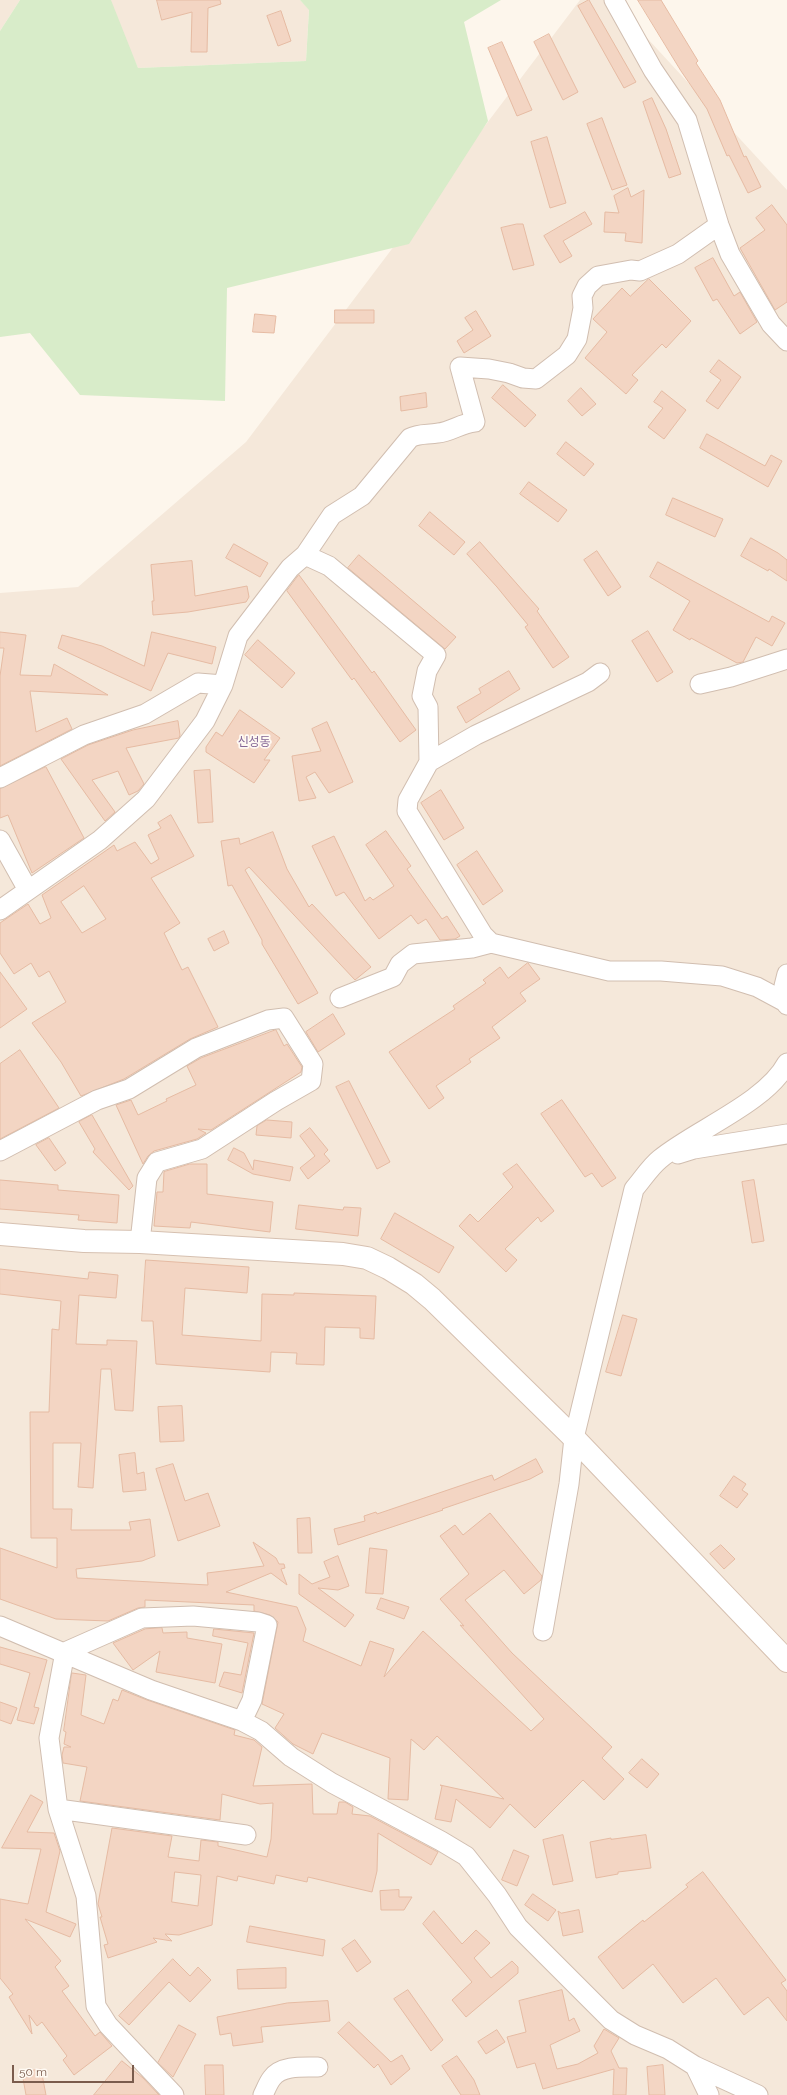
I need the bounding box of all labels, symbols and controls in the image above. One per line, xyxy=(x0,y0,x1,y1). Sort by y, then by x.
district label: 신성동 xyxy=(237,735,271,749)
scale bar xyxy=(14,2057,136,2083)
text: 50 m xyxy=(19,2065,47,2079)

